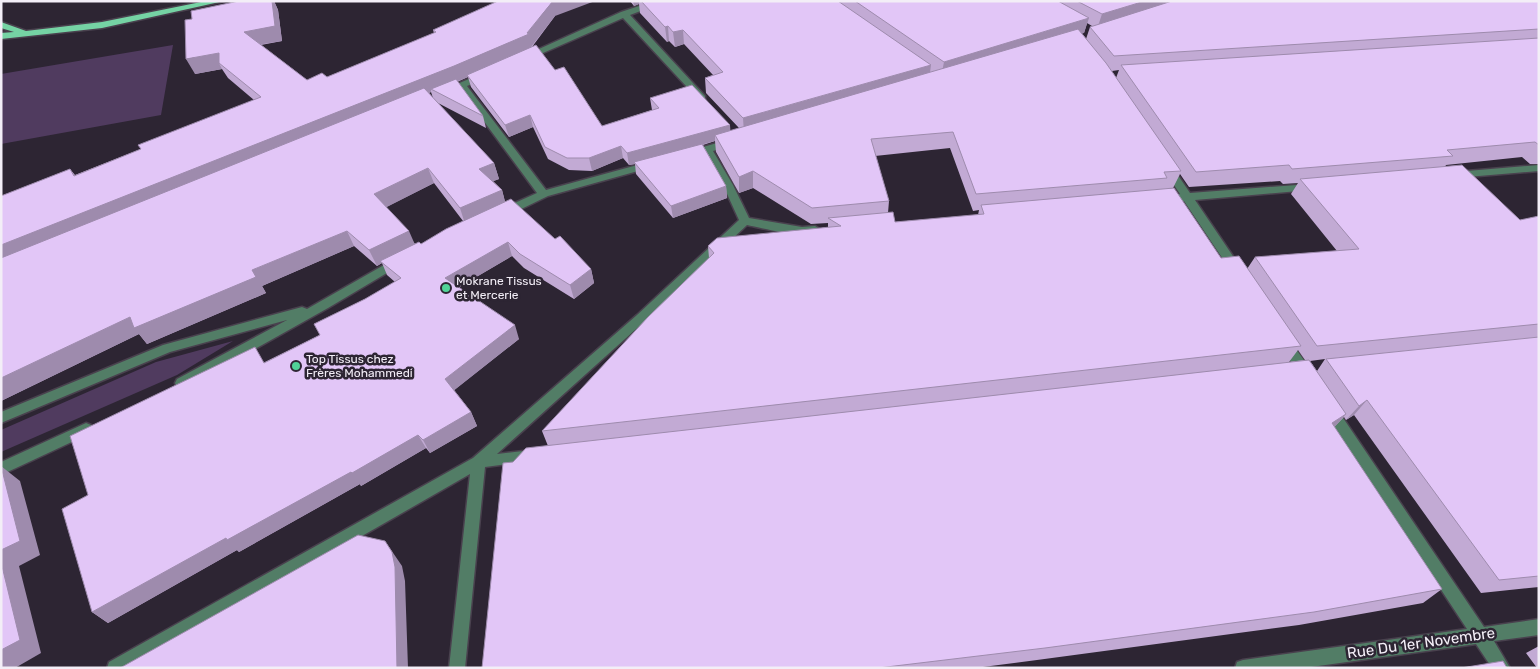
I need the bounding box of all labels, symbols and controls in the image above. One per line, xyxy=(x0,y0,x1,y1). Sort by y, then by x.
place label: Mokrane Tissus et Mercerie xyxy=(456,274,542,302)
marker: Mokrane Tissus et Mercerie xyxy=(440,282,452,294)
place label: Top Tissus chez Frères Mohammedi xyxy=(306,352,413,380)
marker: Top Tissus chez Frères Mohammedi xyxy=(290,360,302,372)
street label: Rue Du 1er Novembre xyxy=(1346,624,1496,662)

